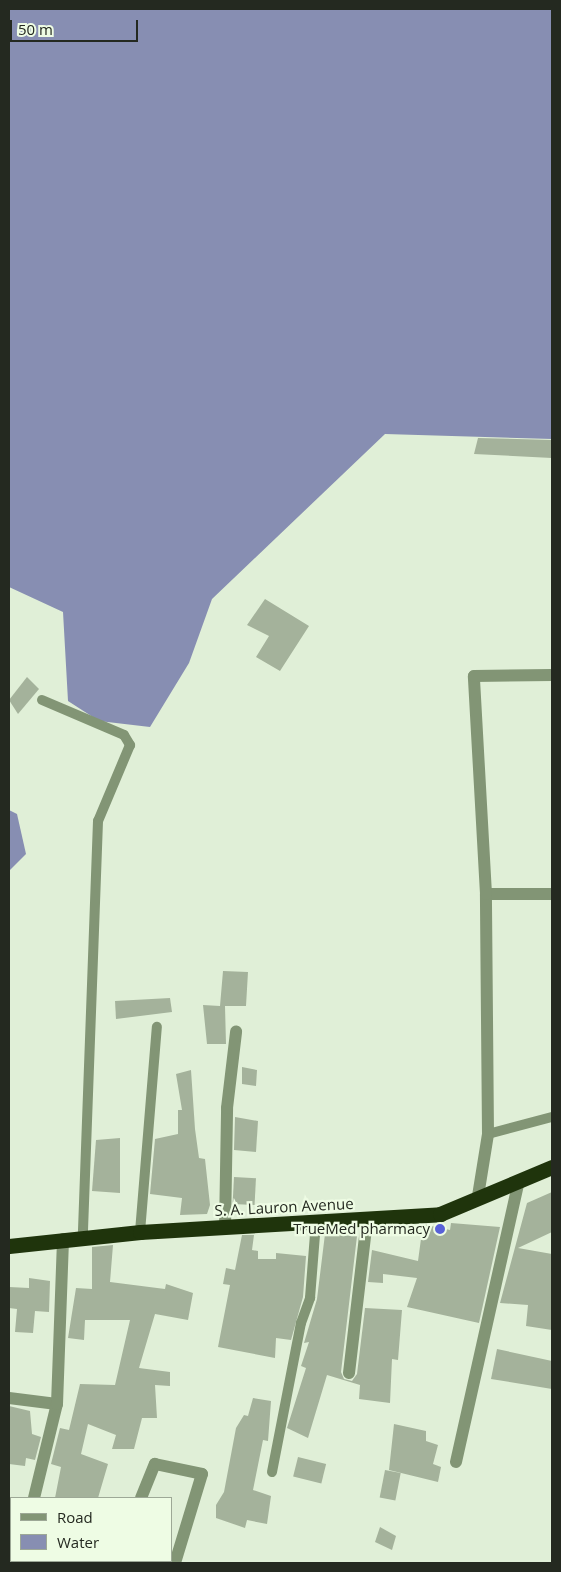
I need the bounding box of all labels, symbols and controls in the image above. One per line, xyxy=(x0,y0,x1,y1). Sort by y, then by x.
scale bar xyxy=(12,10,140,42)
text: 50 m xyxy=(18,19,53,39)
street label: S. A. Lauron Avenue xyxy=(214,1194,354,1220)
place label: TrueMed pharmacy xyxy=(293,1220,430,1238)
marker: TrueMed pharmacy xyxy=(434,1223,446,1235)
legend xyxy=(10,1497,172,1562)
text: Road xyxy=(57,1507,93,1527)
text: Water xyxy=(57,1532,99,1552)

